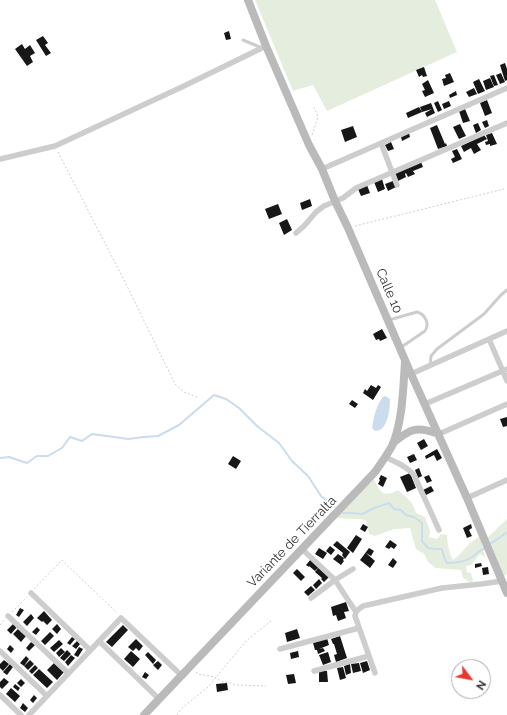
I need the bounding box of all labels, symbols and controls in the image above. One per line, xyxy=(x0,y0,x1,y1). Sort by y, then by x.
street label: Calle 10 xyxy=(373,266,405,316)
street label: Variante de Tierralta xyxy=(244,493,340,591)
north arrow xyxy=(451,659,491,699)
text: N xyxy=(473,678,488,692)

